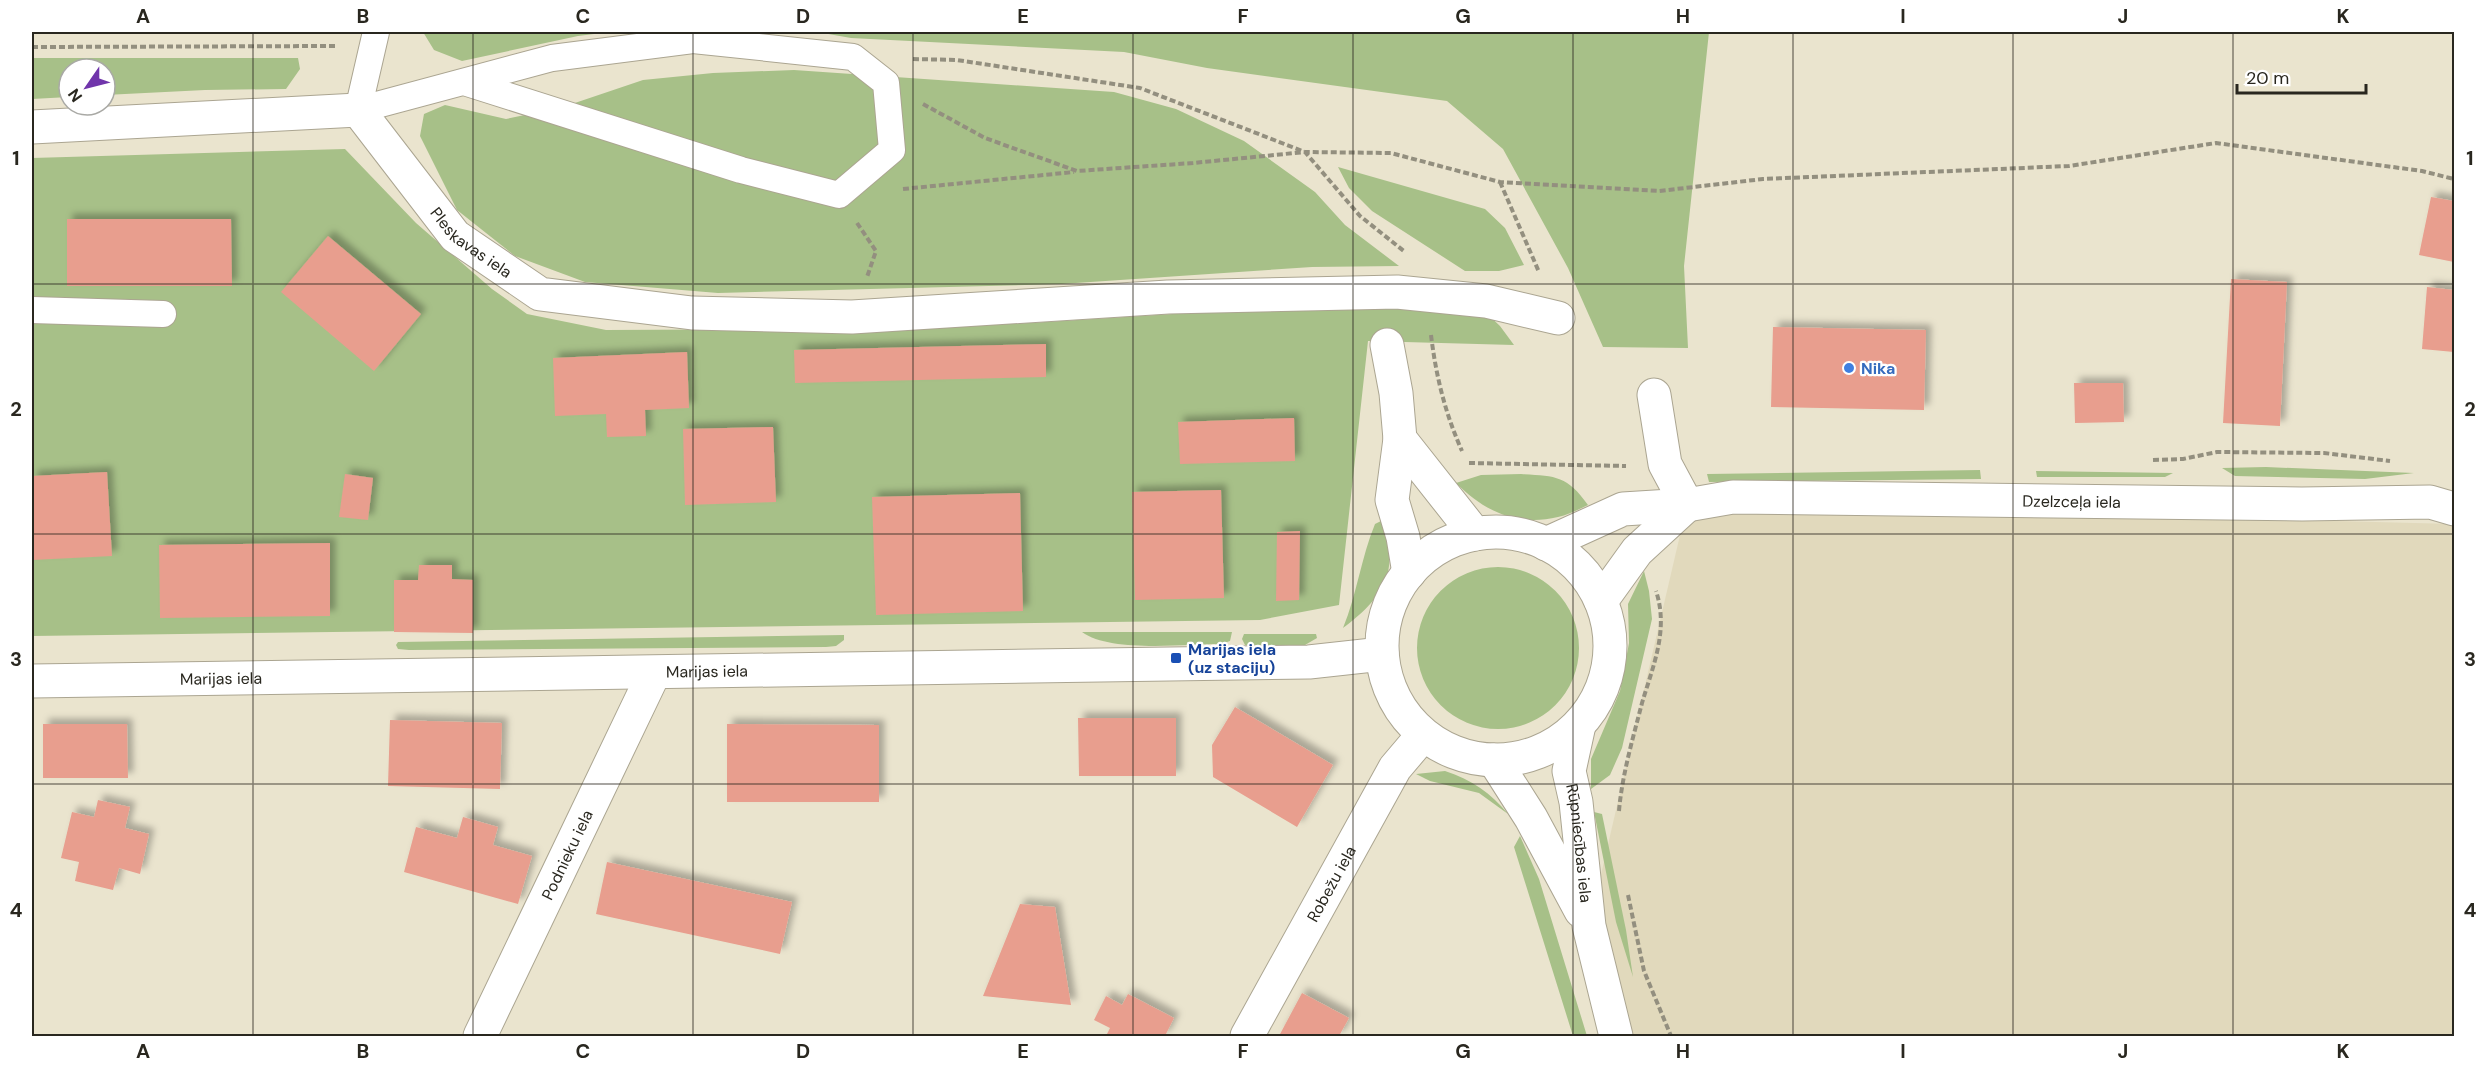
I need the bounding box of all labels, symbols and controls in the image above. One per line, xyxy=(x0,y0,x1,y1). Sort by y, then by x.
text: A xyxy=(136,3,150,29)
text: B xyxy=(357,3,369,29)
text: C xyxy=(576,3,590,29)
text: D xyxy=(796,3,810,29)
text: E xyxy=(1017,3,1029,29)
text: F xyxy=(1237,3,1249,29)
text: G xyxy=(1455,3,1471,29)
text: H xyxy=(1676,3,1690,29)
text: I xyxy=(1900,3,1906,29)
text: J xyxy=(2118,3,2128,29)
text: K xyxy=(2336,3,2350,29)
north arrow xyxy=(57,57,117,117)
scale bar xyxy=(2237,57,2366,95)
text: 20 m xyxy=(2246,66,2289,90)
text: N xyxy=(63,85,87,106)
text: 1 xyxy=(12,145,20,171)
text: 1 xyxy=(2466,145,2474,171)
street label: Pleskavas iela xyxy=(426,203,516,282)
place label: Nika xyxy=(1861,358,1895,379)
marker: Nika xyxy=(1842,361,1856,375)
text: 2 xyxy=(10,396,22,422)
text: 2 xyxy=(2464,396,2476,422)
street label: Dzelzceļa iela xyxy=(2022,490,2121,512)
place label: Marijas iela (uz staciju) xyxy=(1188,639,1276,678)
text: 3 xyxy=(10,646,22,672)
text: 3 xyxy=(2464,646,2476,672)
marker: Marijas iela (uz staciju) xyxy=(1169,651,1183,665)
street label: Marijas iela xyxy=(666,660,748,682)
street label: Marijas iela xyxy=(180,667,262,689)
street label: Rūpniecības iela xyxy=(1562,781,1597,904)
street label: Podnieku iela xyxy=(536,806,597,903)
street label: Robežu iela xyxy=(1302,842,1361,925)
text: 4 xyxy=(10,897,23,923)
text: 4 xyxy=(2464,897,2477,923)
text: A xyxy=(136,1038,150,1064)
text: B xyxy=(357,1038,369,1064)
text: C xyxy=(576,1038,590,1064)
text: D xyxy=(796,1038,810,1064)
text: E xyxy=(1017,1038,1029,1064)
text: F xyxy=(1237,1038,1249,1064)
text: G xyxy=(1455,1038,1471,1064)
text: H xyxy=(1676,1038,1690,1064)
text: I xyxy=(1900,1038,1906,1064)
text: J xyxy=(2118,1038,2128,1064)
text: K xyxy=(2336,1038,2350,1064)

